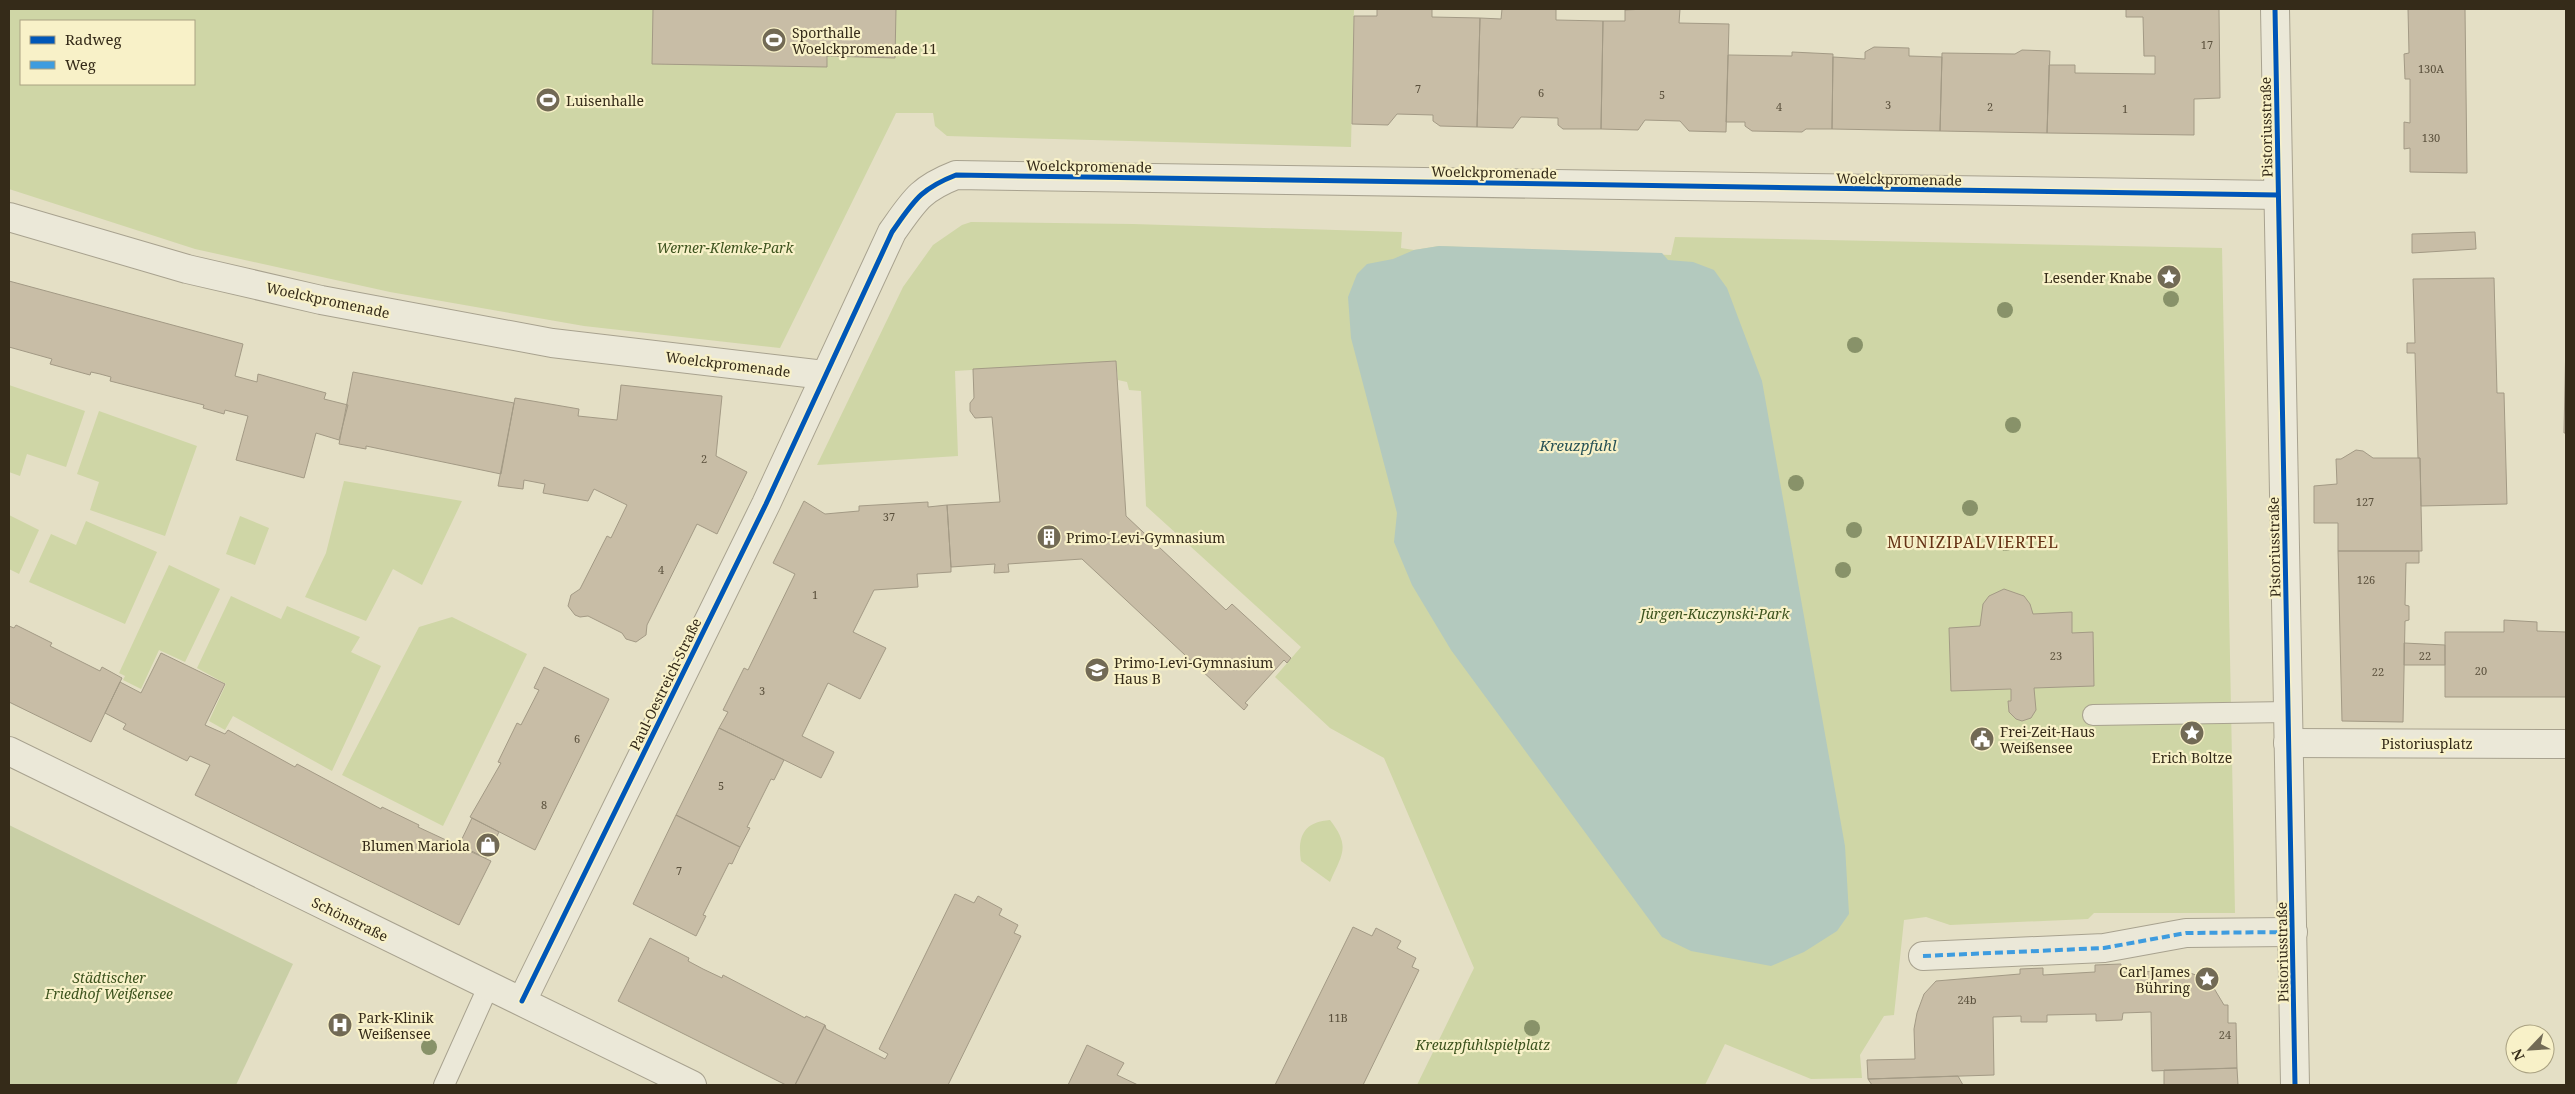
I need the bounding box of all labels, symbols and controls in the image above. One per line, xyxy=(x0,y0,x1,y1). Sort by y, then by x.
legend xyxy=(20,20,195,85)
place label: Sporthalle Woelckpromenade 11 xyxy=(792,23,937,58)
sports icon: Sporthalle Woelckpromenade 11 xyxy=(761,27,787,53)
text: Radweg xyxy=(65,29,122,49)
house number: 17 xyxy=(2201,37,2213,52)
text: Weg xyxy=(65,54,96,74)
house number: 130A xyxy=(2418,61,2444,76)
street label: Pistoriusstraße xyxy=(2256,77,2276,177)
house number: 7 xyxy=(1415,81,1421,96)
house number: 6 xyxy=(1538,85,1544,100)
sports icon: Luisenhalle xyxy=(535,87,561,113)
house number: 5 xyxy=(1659,87,1665,102)
place label: Luisenhalle xyxy=(566,91,644,110)
house number: 3 xyxy=(1885,97,1891,112)
house number: 4 xyxy=(1776,99,1782,114)
house number: 2 xyxy=(1987,99,1993,114)
house number: 1 xyxy=(2122,101,2128,116)
house number: 130 xyxy=(2422,130,2440,145)
street label: Woelckpromenade xyxy=(1026,155,1152,177)
street label: Woelckpromenade xyxy=(1431,161,1557,183)
street label: Woelckpromenade xyxy=(1836,168,1962,190)
park label: Werner-Klemke-Park xyxy=(656,238,795,257)
place icon: Lesender Knabe xyxy=(2156,264,2182,290)
place label: Lesender Knabe xyxy=(2044,268,2152,287)
street label: Woelckpromenade xyxy=(265,278,391,322)
street label: Woelckpromenade xyxy=(664,347,792,381)
water label: Kreuzpfuhl xyxy=(1538,435,1617,455)
house number: 2 xyxy=(701,451,707,466)
house number: 127 xyxy=(2356,494,2374,509)
street label: Pistoriusstraße xyxy=(2264,497,2284,597)
house number: 37 xyxy=(883,509,895,524)
building icon: Primo-Levi-Gymnasium xyxy=(1036,524,1062,550)
place label: Primo-Levi-Gymnasium xyxy=(1066,528,1225,547)
district label: MUNIZIPALVIERTEL xyxy=(1887,531,2059,553)
house number: 4 xyxy=(658,562,664,577)
house number: 126 xyxy=(2357,572,2375,587)
house number: 1 xyxy=(812,587,818,602)
park label: Jürgen-Kuczynski-Park xyxy=(1637,604,1791,623)
street label: Paul-Oestreich-Straße xyxy=(625,615,705,753)
house number: 23 xyxy=(2050,648,2062,663)
house number: 22 xyxy=(2419,648,2431,663)
place label: Primo-Levi-Gymnasium Haus B xyxy=(1114,653,1273,688)
school or university icon: Primo-Levi-Gymnasium Haus B xyxy=(1084,657,1110,683)
house number: 20 xyxy=(2475,663,2487,678)
house number: 22 xyxy=(2372,664,2384,679)
house number: 3 xyxy=(759,683,765,698)
place icon: Erich Boltze xyxy=(2179,720,2205,746)
place label: Frei-Zeit-Haus Weißensee xyxy=(2000,722,2095,757)
public building icon: Frei-Zeit-Haus Weißensee xyxy=(1969,726,1995,752)
house number: 6 xyxy=(574,731,580,746)
street label: Pistoriusplatz xyxy=(2381,734,2473,753)
place label: Erich Boltze xyxy=(2152,748,2232,767)
house number: 5 xyxy=(718,778,724,793)
house number: 8 xyxy=(541,797,547,812)
shop icon: Blumen Mariola xyxy=(475,832,501,858)
place label: Blumen Mariola xyxy=(362,836,470,855)
house number: 7 xyxy=(676,863,682,878)
street label: Schönstraße xyxy=(309,892,391,946)
street label: Pistoriusstraße xyxy=(2272,902,2292,1002)
place label: Carl James Bühring xyxy=(2119,962,2190,997)
place icon: Carl James Bühring xyxy=(2194,966,2220,992)
park label: Städtischer Friedhof Weißensee xyxy=(44,968,173,1003)
house number: 24b xyxy=(1957,992,1977,1007)
place label: Park-Klinik Weißensee xyxy=(358,1008,435,1043)
house number: 11B xyxy=(1328,1010,1348,1025)
hospital icon: Park-Klinik Weißensee xyxy=(327,1012,353,1038)
north arrow xyxy=(2505,1024,2555,1074)
house number: 24 xyxy=(2219,1027,2231,1042)
park label: Kreuzpfuhlspielplatz xyxy=(1415,1035,1550,1054)
text: N xyxy=(2507,1046,2529,1064)

